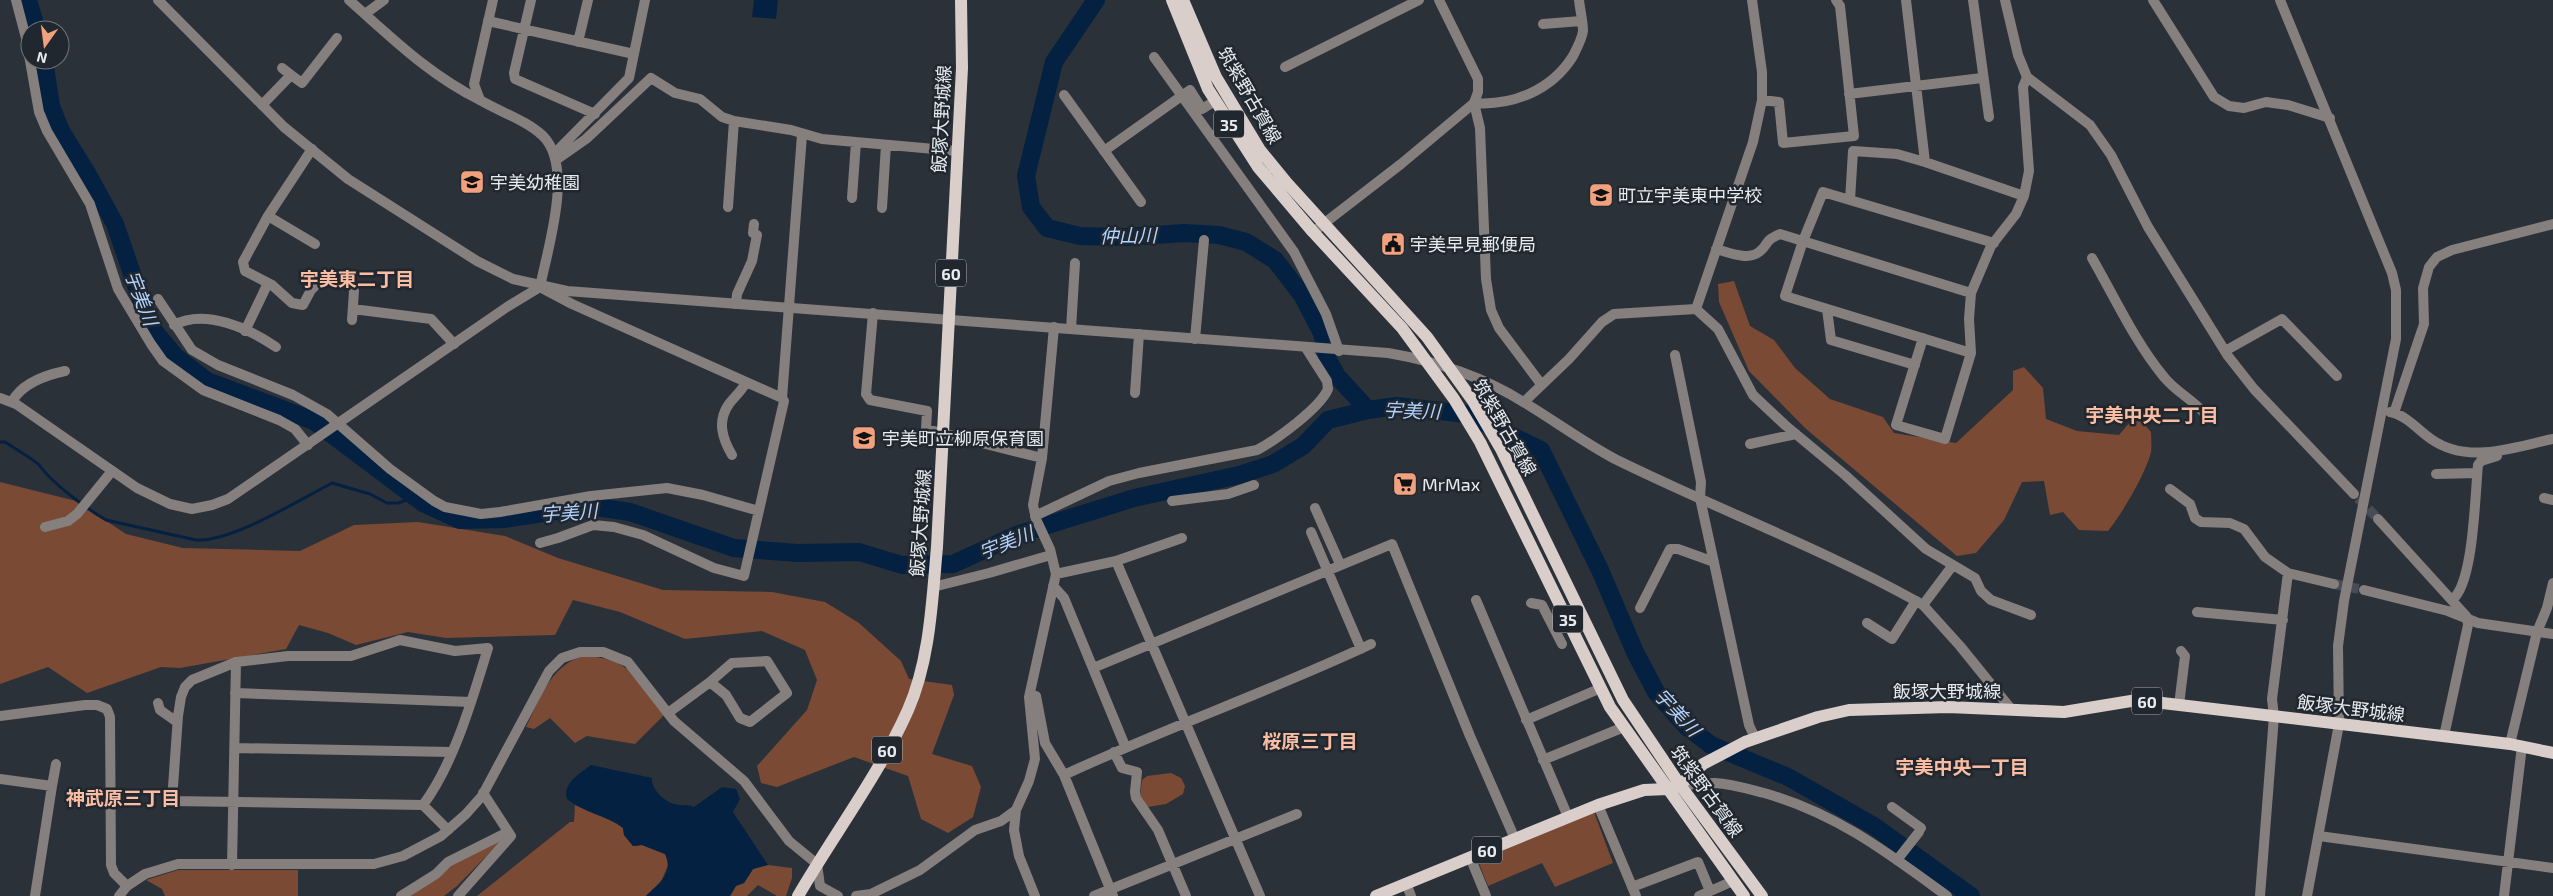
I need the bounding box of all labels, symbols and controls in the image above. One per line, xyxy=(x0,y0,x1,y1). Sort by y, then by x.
north arrow xyxy=(20,20,70,70)
street label: 筑紫野古賀線 xyxy=(1213,43,1287,147)
text: N xyxy=(35,49,49,68)
street label: 飯塚大野城線 xyxy=(927,64,955,174)
road number: 35 xyxy=(1214,110,1244,138)
school or university icon: 宇美幼稚園 xyxy=(459,169,485,195)
place label: 宇美幼稚園 xyxy=(490,171,580,193)
school or university icon: 町立宇美東中学校 xyxy=(1588,182,1614,208)
place label: 町立宇美東中学校 xyxy=(1618,184,1762,206)
water label: 仲山川 xyxy=(1099,223,1159,247)
public building icon: 宇美早見郵便局 xyxy=(1380,231,1406,257)
place label: 宇美早見郵便局 xyxy=(1410,233,1536,255)
road number: 60 xyxy=(936,260,966,286)
water label: 宇美川 xyxy=(121,267,164,331)
district label: 宇美東二丁目 xyxy=(300,267,414,290)
street label: 筑紫野古賀線 xyxy=(1468,375,1542,479)
water label: 宇美川 xyxy=(1383,398,1443,423)
district label: 宇美中央二丁目 xyxy=(2085,403,2219,426)
school or university icon: 宇美町立柳原保育園 xyxy=(851,425,877,451)
place label: 宇美町立柳原保育園 xyxy=(882,427,1044,449)
street label: 飯塚大野城線 xyxy=(905,468,935,578)
supermarket icon: MrMax xyxy=(1392,471,1418,497)
place label: MrMax xyxy=(1422,473,1481,495)
water label: 宇美川 xyxy=(540,498,600,525)
water label: 宇美川 xyxy=(975,520,1039,563)
road number: 35 xyxy=(1553,606,1583,632)
street label: 飯塚大野城線 xyxy=(1893,680,2001,702)
water label: 宇美川 xyxy=(1650,683,1707,742)
road number: 60 xyxy=(2132,688,2162,714)
street label: 飯塚大野城線 xyxy=(2296,691,2406,725)
district label: 桜原三丁目 xyxy=(1262,729,1358,752)
road number: 60 xyxy=(872,736,902,764)
street label: 筑紫野古賀線 xyxy=(1666,741,1748,841)
district label: 宇美中央一丁目 xyxy=(1895,755,2029,778)
district label: 神武原三丁目 xyxy=(66,786,180,809)
road number: 60 xyxy=(1472,836,1502,864)

